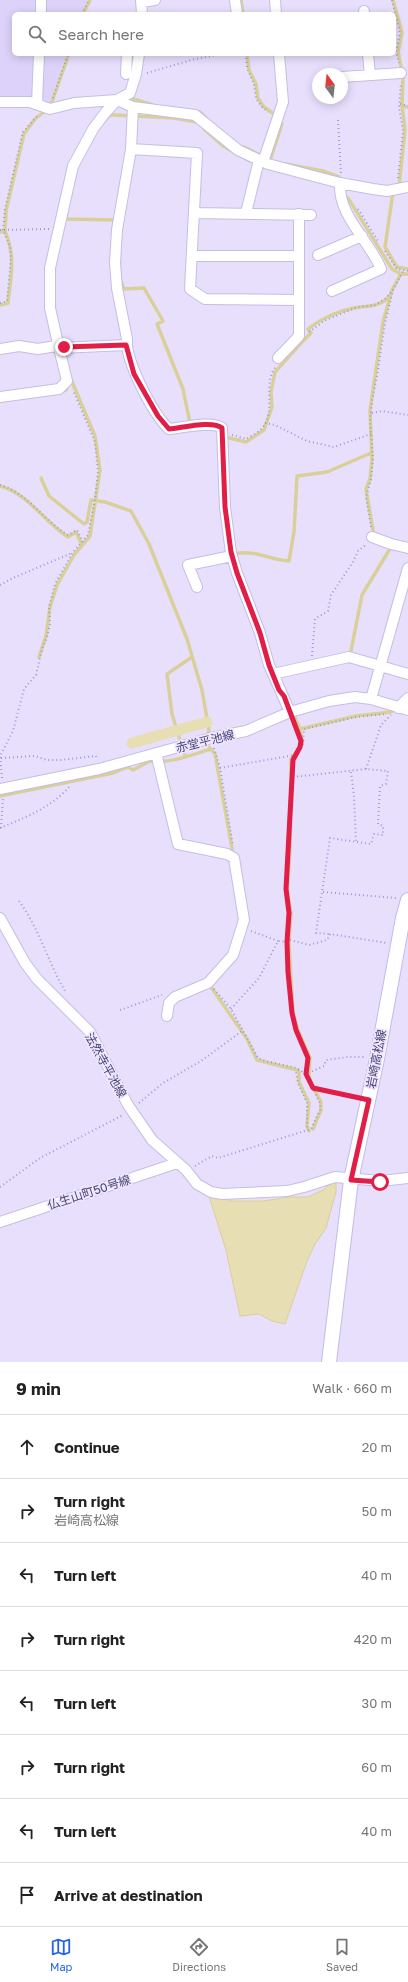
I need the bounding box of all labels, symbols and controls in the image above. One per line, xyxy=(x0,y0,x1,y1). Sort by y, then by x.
search box xyxy=(12,12,396,56)
icon: search xyxy=(26,23,48,45)
text: Search here xyxy=(58,25,144,43)
north arrow xyxy=(312,68,348,104)
route end xyxy=(55,338,73,356)
street label: 赤堂平池線 xyxy=(174,726,236,756)
street label: 岩崎高松線 xyxy=(363,1028,389,1090)
street label: 法然寺平池線 xyxy=(82,1030,130,1100)
street label: 仏生山町50号線 xyxy=(46,1172,132,1212)
route start xyxy=(371,1173,389,1191)
text: 9 min xyxy=(16,1378,61,1399)
text: Walk · 660 m xyxy=(312,1380,392,1396)
icon: ahead xyxy=(16,1436,38,1458)
text: Continue xyxy=(54,1438,120,1456)
text: 20 m xyxy=(362,1439,392,1455)
text: Turn right xyxy=(54,1492,125,1510)
icon: right xyxy=(16,1500,38,1522)
text: 50 m xyxy=(362,1503,392,1519)
text: 岩崎高松線 xyxy=(54,1512,119,1528)
icon: left xyxy=(16,1564,38,1586)
text: Turn left xyxy=(54,1566,116,1584)
text: 40 m xyxy=(361,1567,392,1583)
icon: right xyxy=(16,1628,38,1650)
text: Turn right xyxy=(54,1630,125,1648)
text: 420 m xyxy=(354,1631,392,1647)
icon: left xyxy=(16,1692,38,1714)
text: Turn left xyxy=(54,1694,116,1712)
text: 30 m xyxy=(362,1695,392,1711)
icon: right xyxy=(16,1756,38,1778)
text: Turn right xyxy=(54,1758,125,1776)
text: 60 m xyxy=(361,1759,392,1775)
icon: left xyxy=(16,1820,38,1842)
text: Turn left xyxy=(54,1822,116,1840)
text: 40 m xyxy=(361,1823,392,1839)
icon: arrive xyxy=(16,1884,38,1906)
text: Arrive at destination xyxy=(54,1886,203,1904)
tab: Map xyxy=(50,1936,72,1973)
tab: Directions xyxy=(172,1936,226,1973)
tab: Saved xyxy=(326,1936,358,1973)

